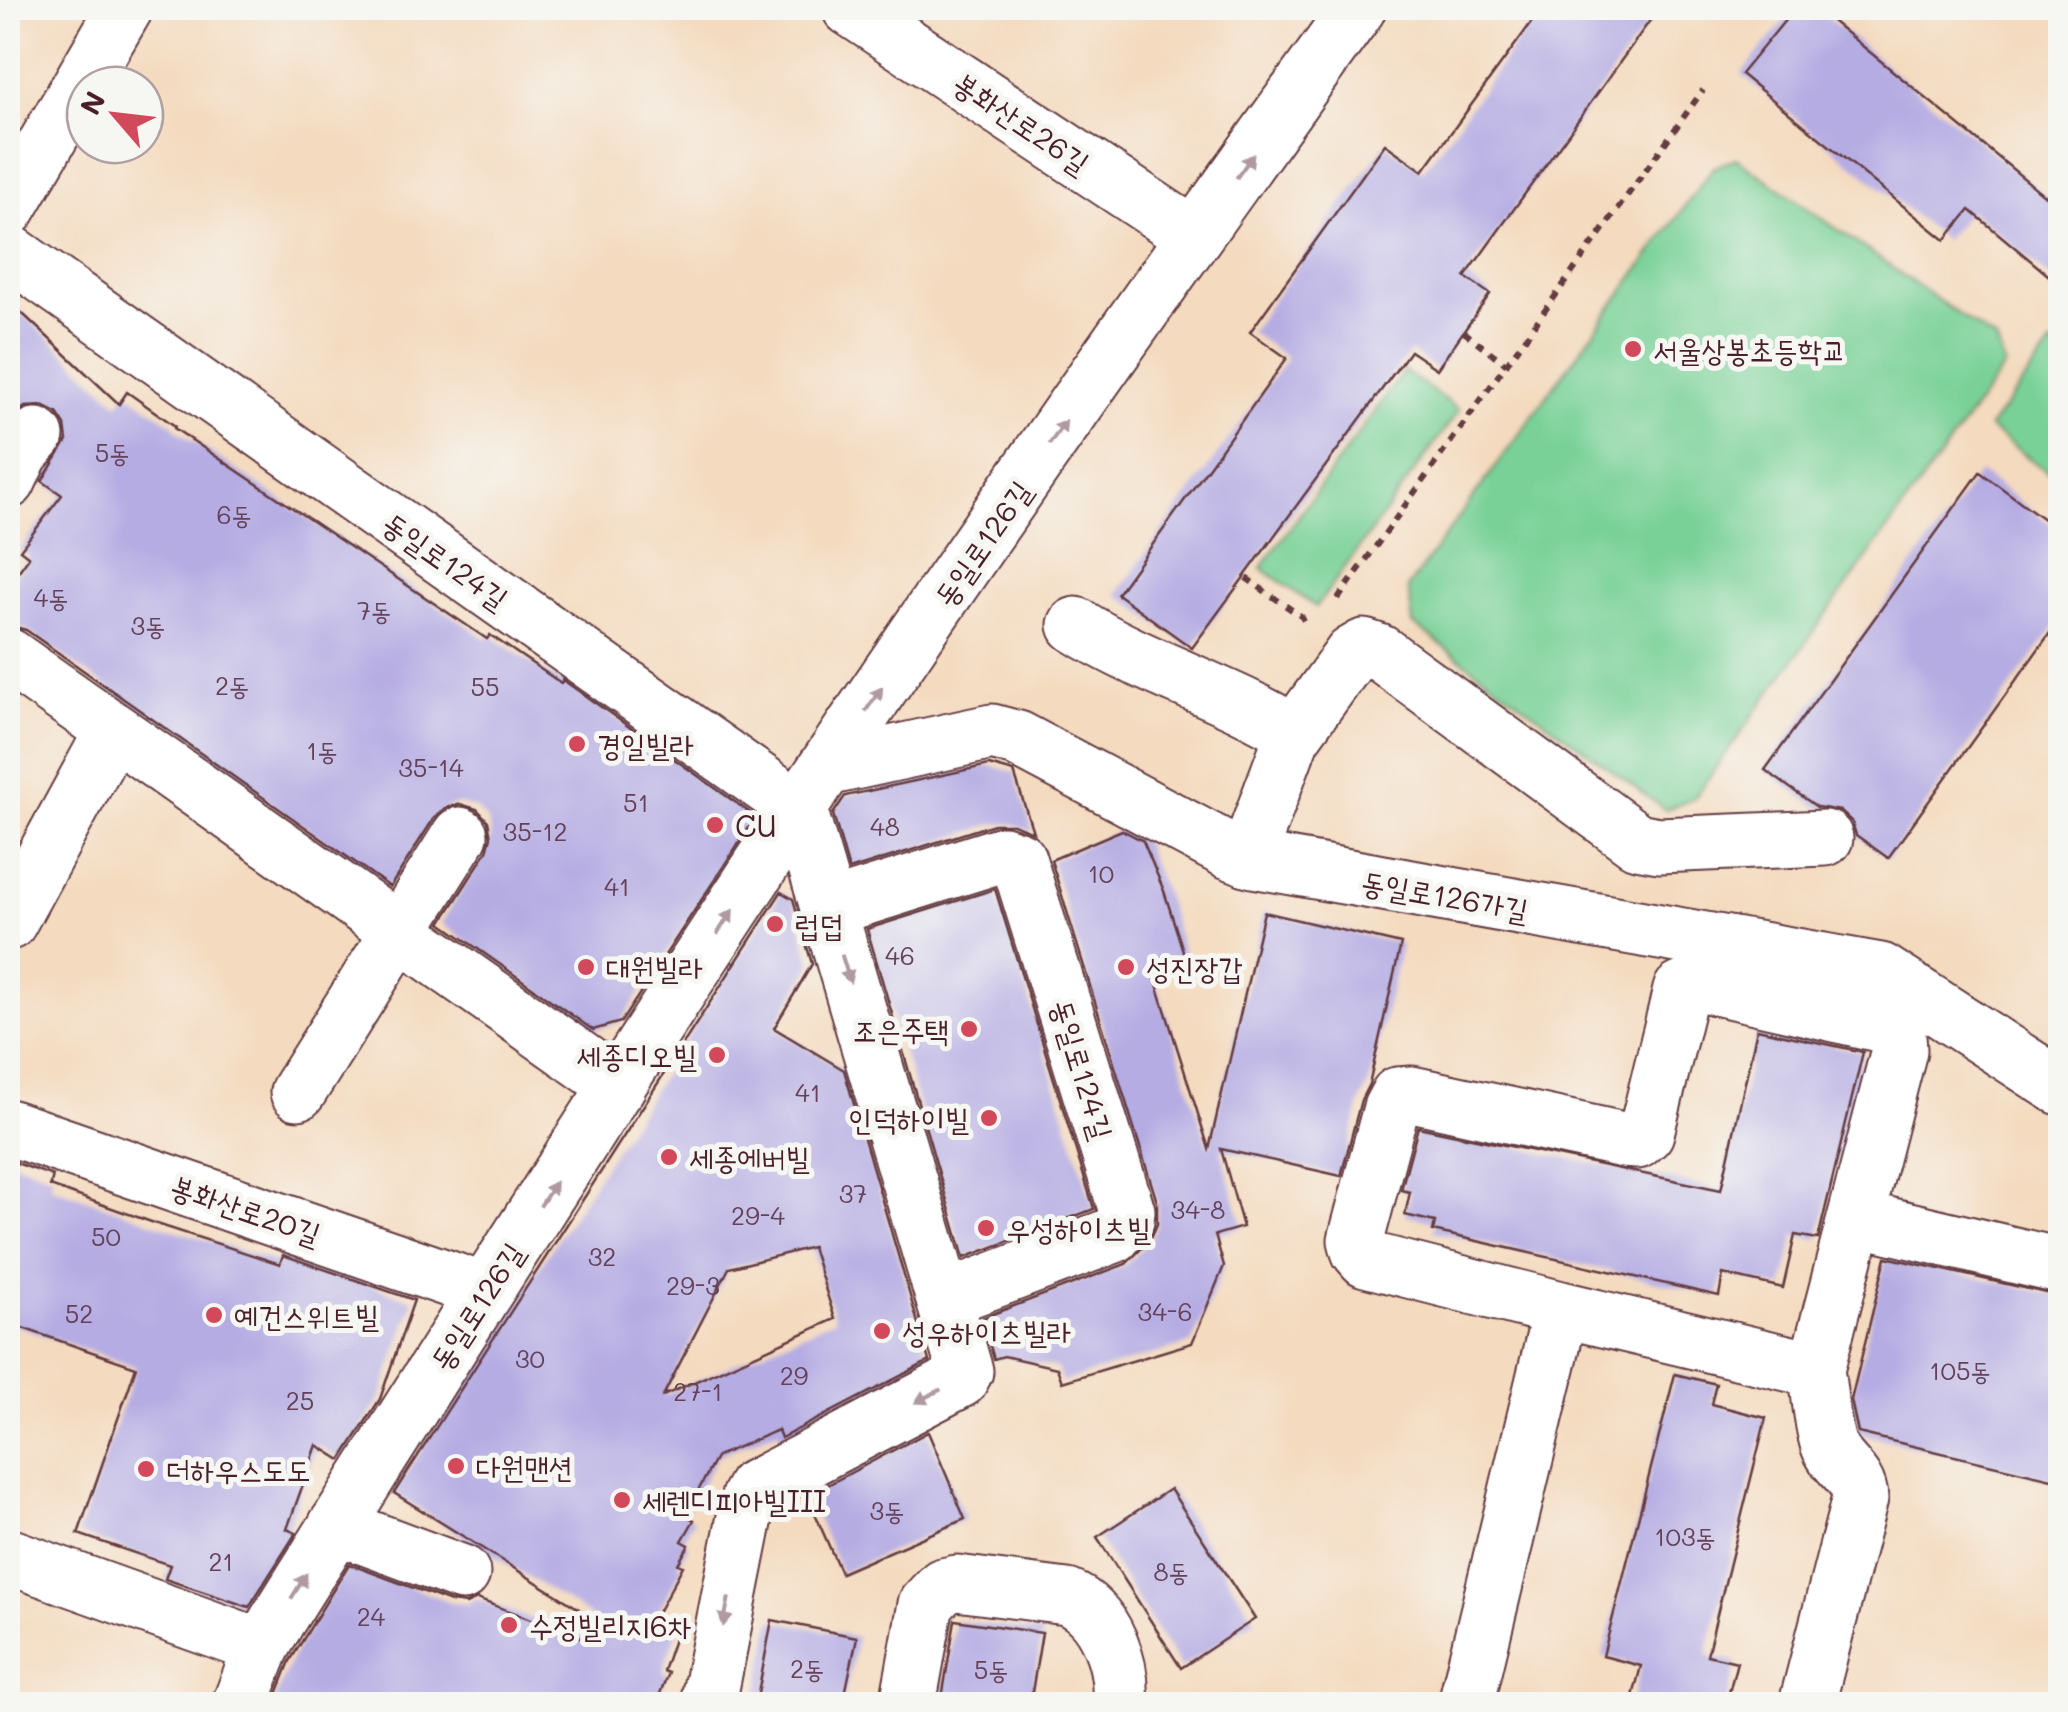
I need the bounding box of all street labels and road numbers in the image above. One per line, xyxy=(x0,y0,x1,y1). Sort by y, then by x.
street label: 봉화산로26길 xyxy=(946,62,1098,182)
street label: 동일로126길 xyxy=(924,472,1040,614)
street label: 동일로124길 xyxy=(375,502,517,618)
street label: 동일로126가길 xyxy=(1358,861,1532,929)
street label: 동일로124길 xyxy=(1043,994,1123,1144)
street label: 봉화산로20길 xyxy=(166,1165,326,1253)
street label: 동일로126길 xyxy=(420,1234,532,1378)

